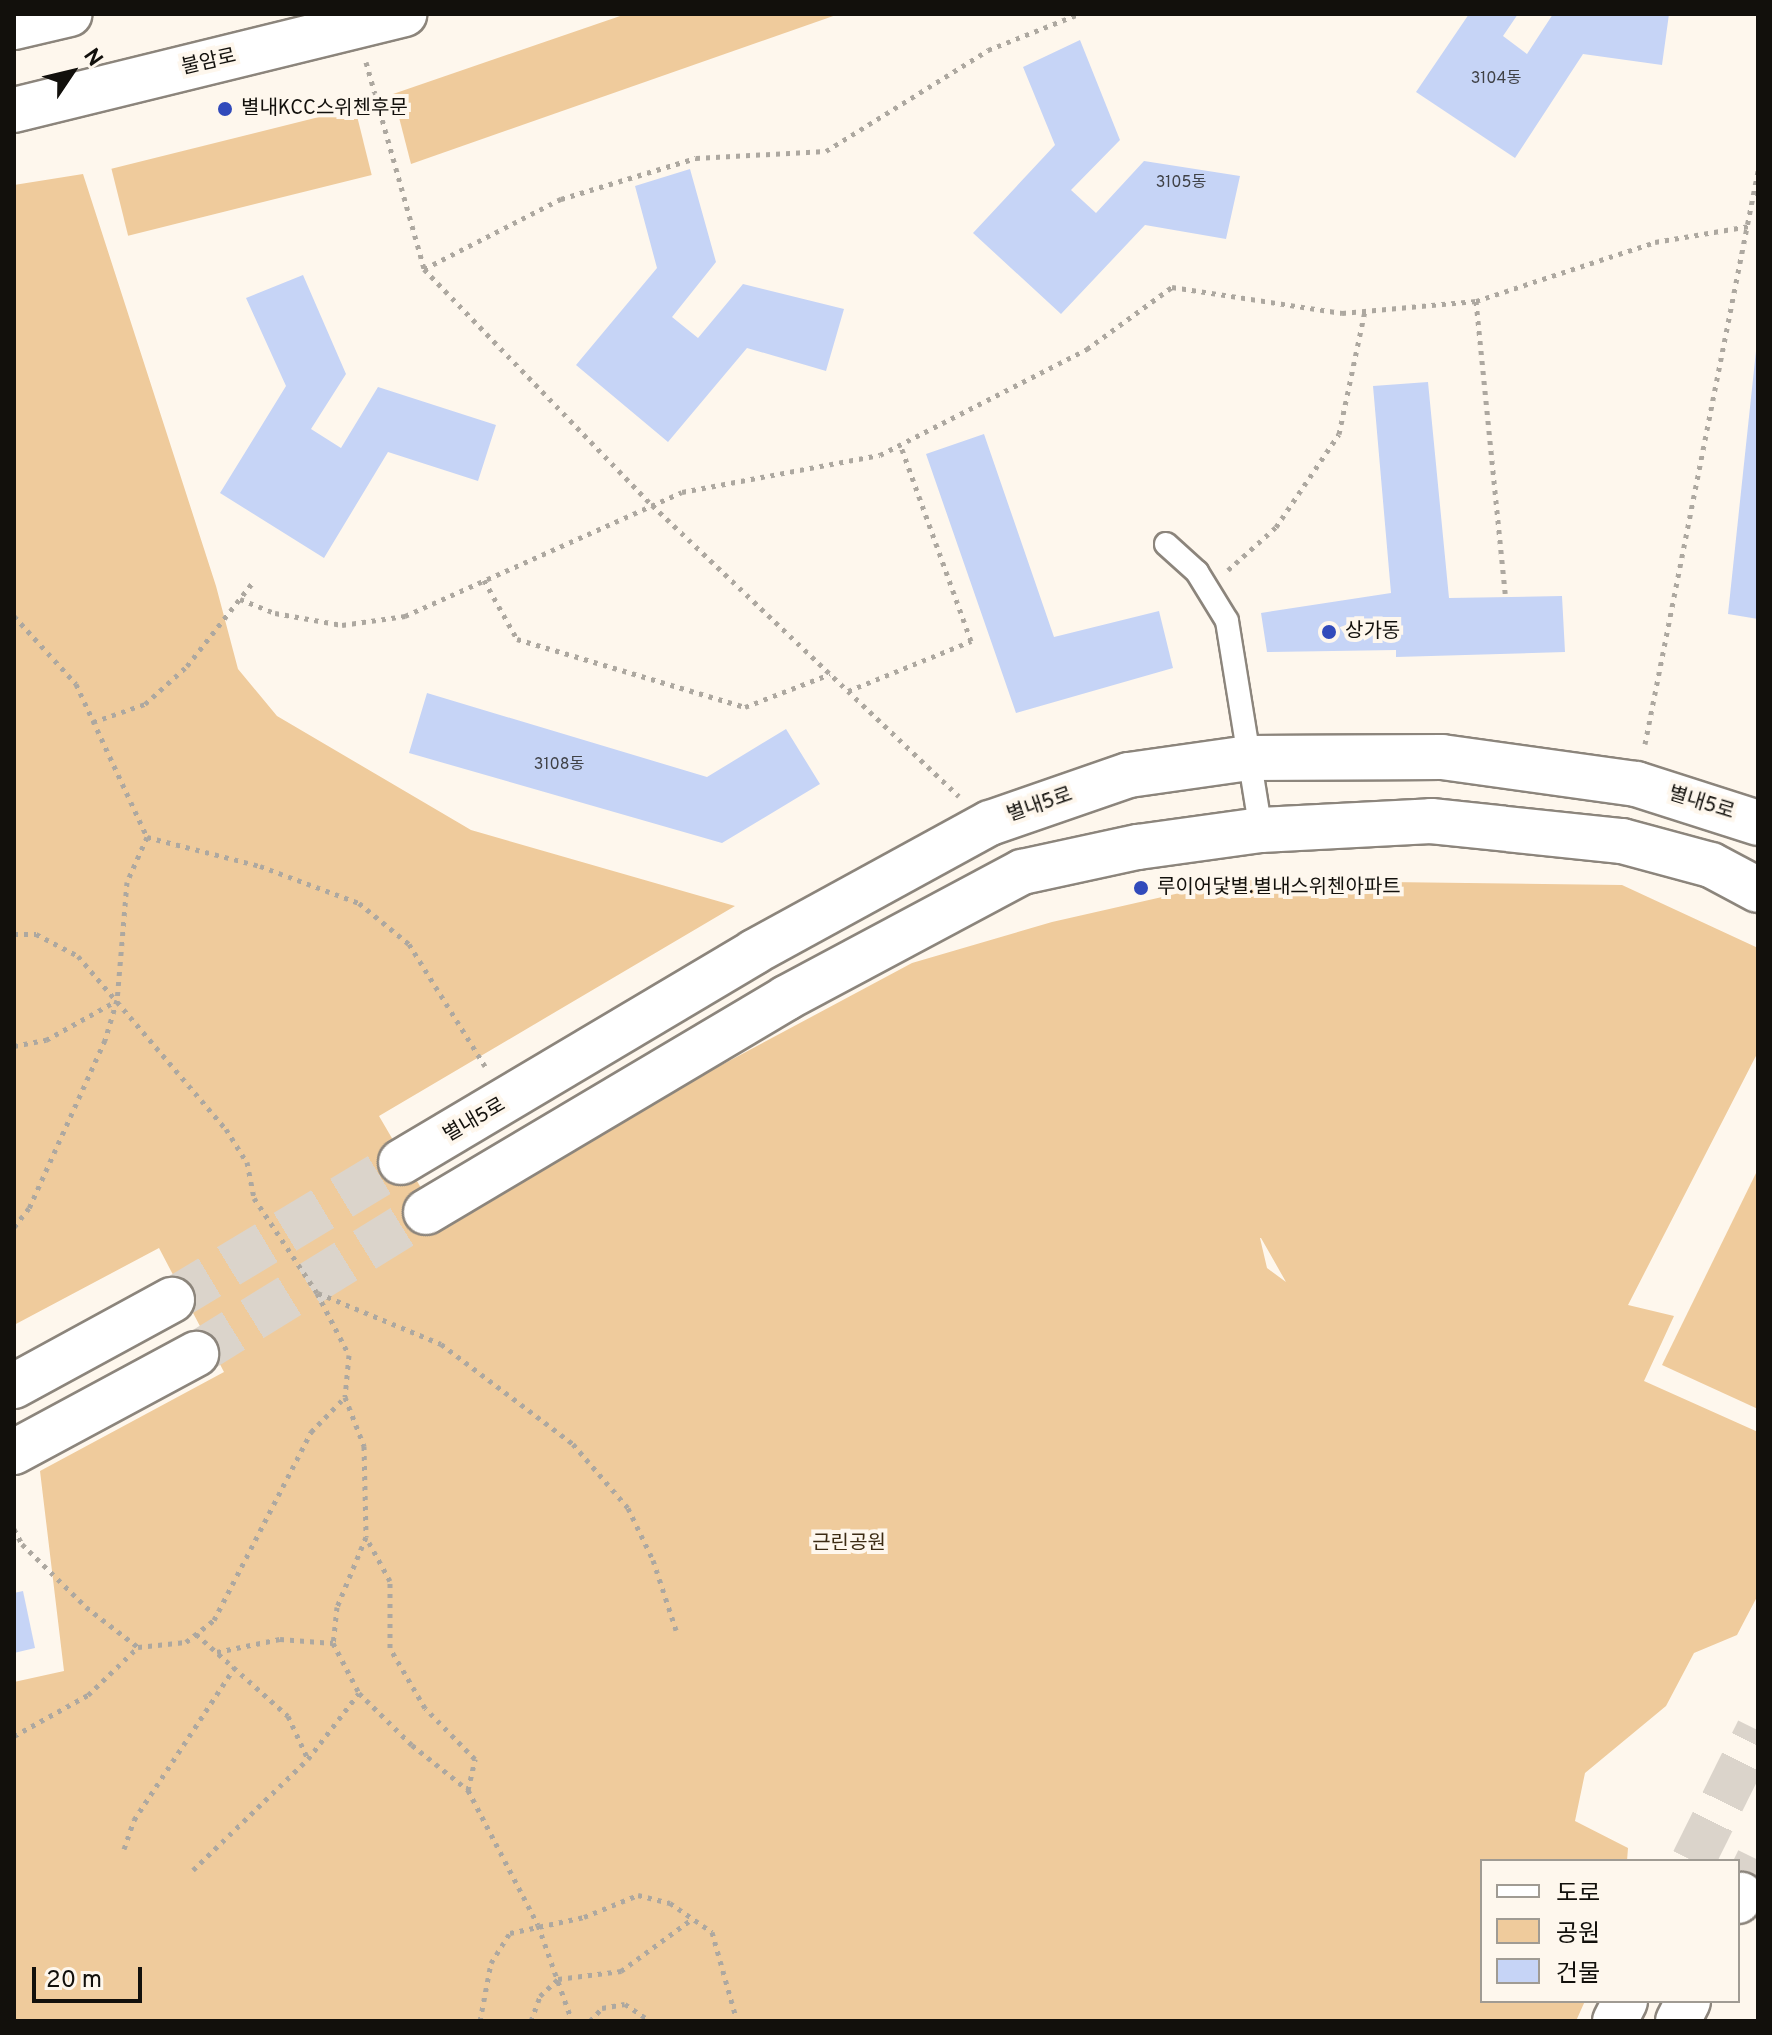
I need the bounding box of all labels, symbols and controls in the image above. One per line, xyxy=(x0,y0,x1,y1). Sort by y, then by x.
north arrow xyxy=(32,32,112,112)
text: N xyxy=(76,44,108,72)
street label: 불암로 xyxy=(179,45,239,81)
house number: 3104동 xyxy=(1471,69,1521,89)
place label: 별내KCC스위첸후문 xyxy=(241,97,408,121)
marker: 별내KCC스위첸후문 xyxy=(216,100,234,118)
house number: 3105동 xyxy=(1156,173,1206,193)
place label: 상가동 xyxy=(1345,620,1400,644)
marker: 상가동 xyxy=(1320,623,1338,641)
house number: 3108동 xyxy=(534,755,584,775)
street label: 별내5로 xyxy=(1665,783,1737,825)
street label: 별내5로 xyxy=(1004,784,1076,828)
place label: 루이어닻별.별내스위첸아파트 xyxy=(1157,876,1401,900)
marker: 루이어닻별.별내스위첸아파트 xyxy=(1132,879,1150,897)
street label: 별내5로 xyxy=(440,1094,510,1148)
park label: 근린공원 xyxy=(812,1532,886,1556)
legend xyxy=(1480,1859,1740,2003)
text: 도로 xyxy=(1556,1880,1600,1910)
text: 공원 xyxy=(1556,1920,1600,1950)
scale bar xyxy=(36,1951,146,2001)
text: 건물 xyxy=(1556,1960,1600,1990)
text: 20 m xyxy=(46,1966,102,1996)

